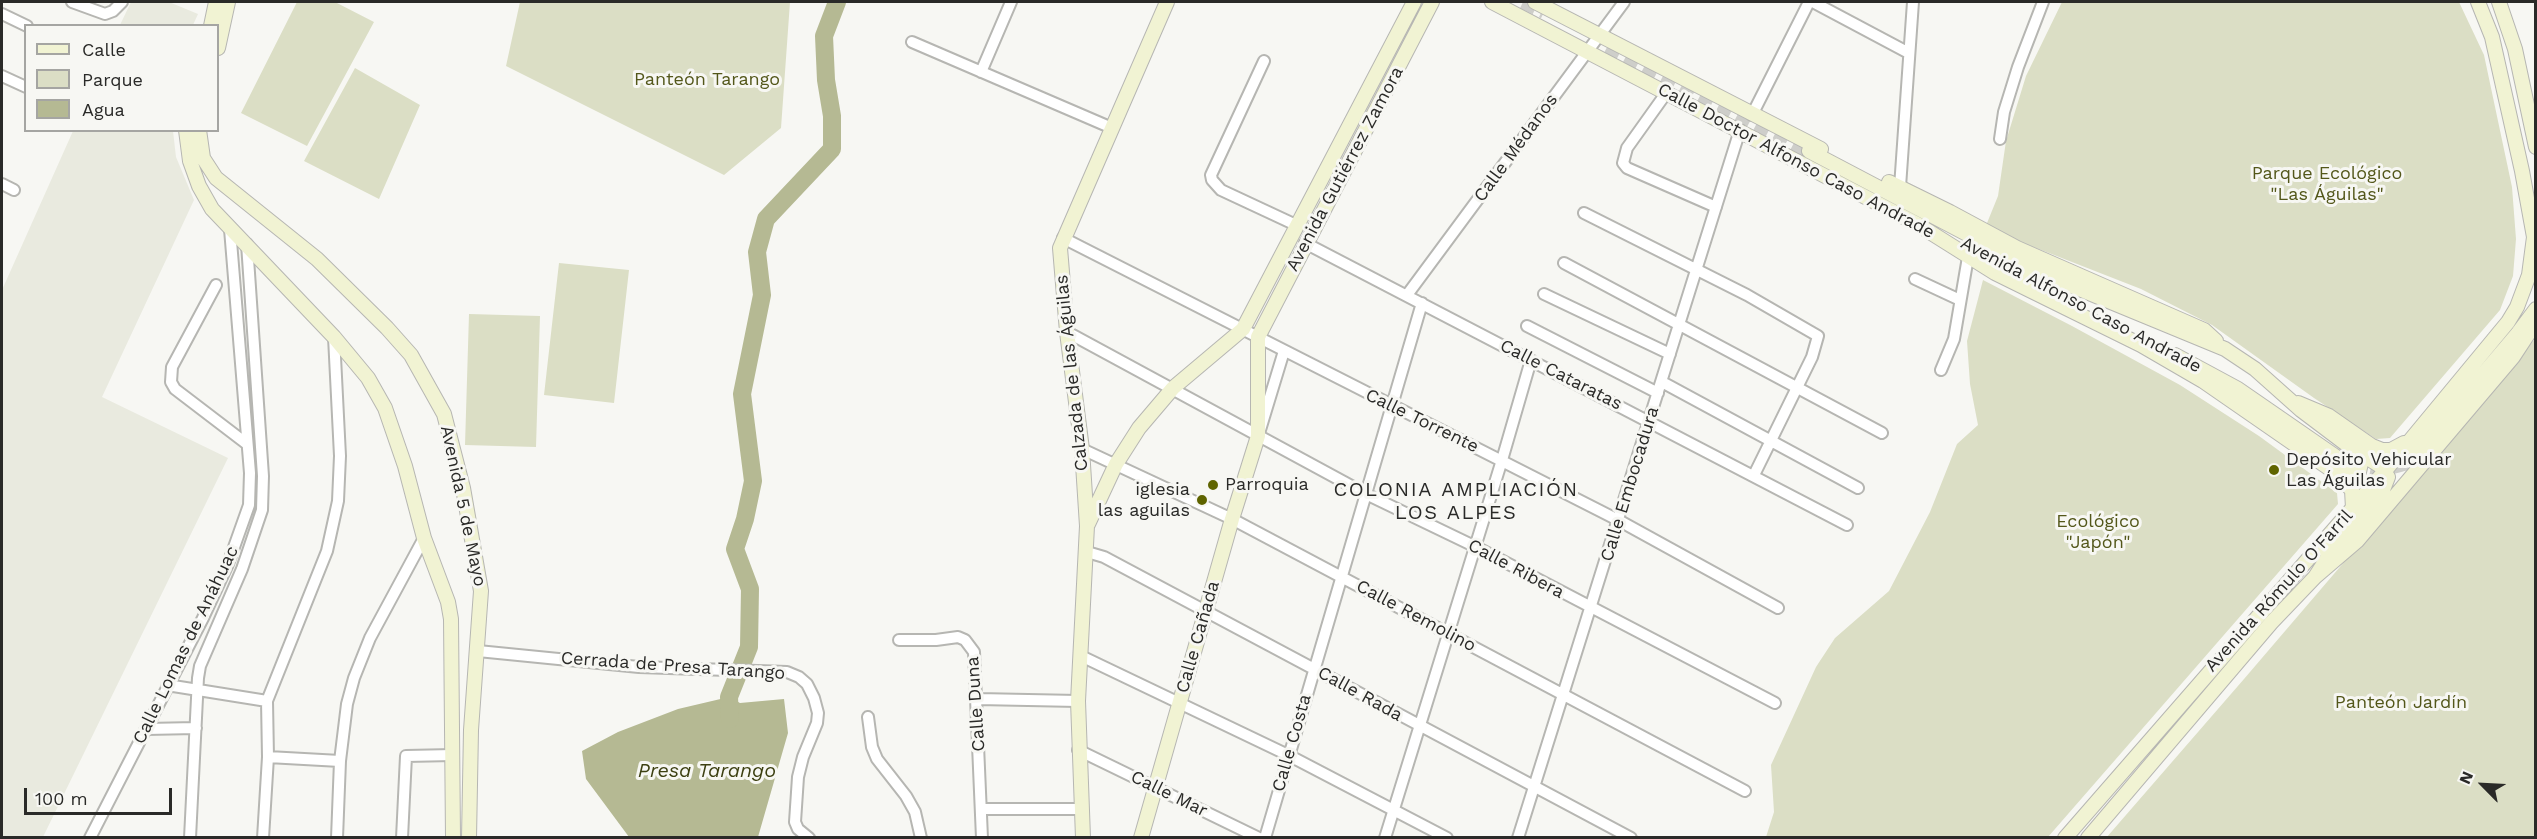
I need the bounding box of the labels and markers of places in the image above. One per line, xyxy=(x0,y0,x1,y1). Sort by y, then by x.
place label: Depósito Vehicular Las Águilas xyxy=(2286,449,2452,492)
marker: Depósito Vehicular Las Águilas xyxy=(2267,463,2281,477)
place label: Parroquia xyxy=(1225,474,1309,496)
marker: Parroquia xyxy=(1206,478,1220,492)
place label: iglesia las aguilas xyxy=(1098,479,1190,522)
marker: iglesia las aguilas xyxy=(1195,493,1209,507)

